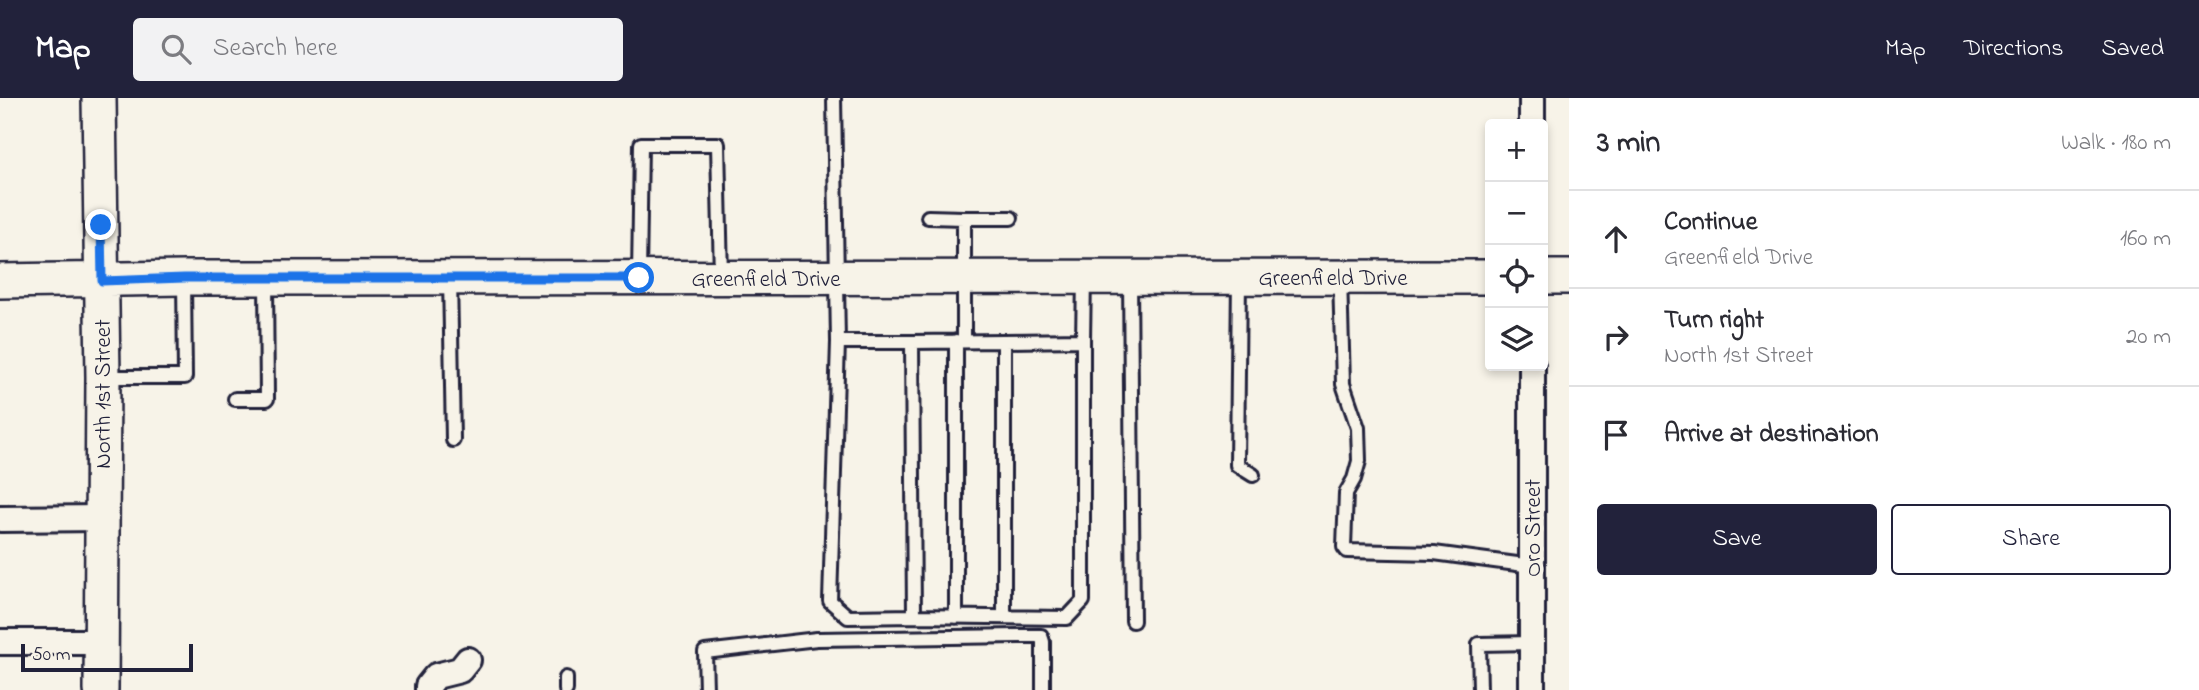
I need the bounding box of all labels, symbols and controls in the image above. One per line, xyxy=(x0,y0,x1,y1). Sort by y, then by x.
search box xyxy=(133,18,623,81)
text: Map xyxy=(35,25,91,73)
icon: search xyxy=(157,30,195,68)
text: Search here xyxy=(213,30,337,68)
text: Map xyxy=(1885,32,1926,67)
text: Directions xyxy=(1964,32,2063,67)
text: Saved xyxy=(2101,32,2164,67)
map controls xyxy=(1485,119,1548,371)
button: + xyxy=(1485,119,1548,182)
text: 3 min xyxy=(1597,122,1660,166)
text: Walk · 180 m xyxy=(2061,127,2171,160)
button: − xyxy=(1485,182,1548,245)
text: Continue xyxy=(1664,204,1757,242)
route end xyxy=(85,209,116,240)
icon: ahead xyxy=(1597,220,1635,258)
text: 160 m xyxy=(2120,223,2171,256)
text: Greenfield Drive xyxy=(1664,242,1813,275)
button: locate xyxy=(1485,245,1548,308)
route start xyxy=(623,262,654,293)
street label: Greenfield Drive xyxy=(1258,263,1408,296)
street label: Greenfield Drive xyxy=(691,264,841,297)
text: Turn right xyxy=(1664,302,1764,340)
button: layers xyxy=(1485,308,1548,371)
icon: right xyxy=(1597,318,1635,356)
street label: North 1st Street xyxy=(88,319,121,469)
text: 20 m xyxy=(2126,321,2171,354)
text: North 1st Street xyxy=(1664,340,1813,373)
icon: arrive xyxy=(1597,416,1635,454)
text: Arrive at destination xyxy=(1664,416,1879,454)
street label: Oro Street xyxy=(1518,479,1551,577)
button: Save xyxy=(1597,504,1877,575)
button: Share xyxy=(1891,504,2171,575)
scale bar xyxy=(21,641,192,673)
text: 50 m xyxy=(32,642,71,669)

